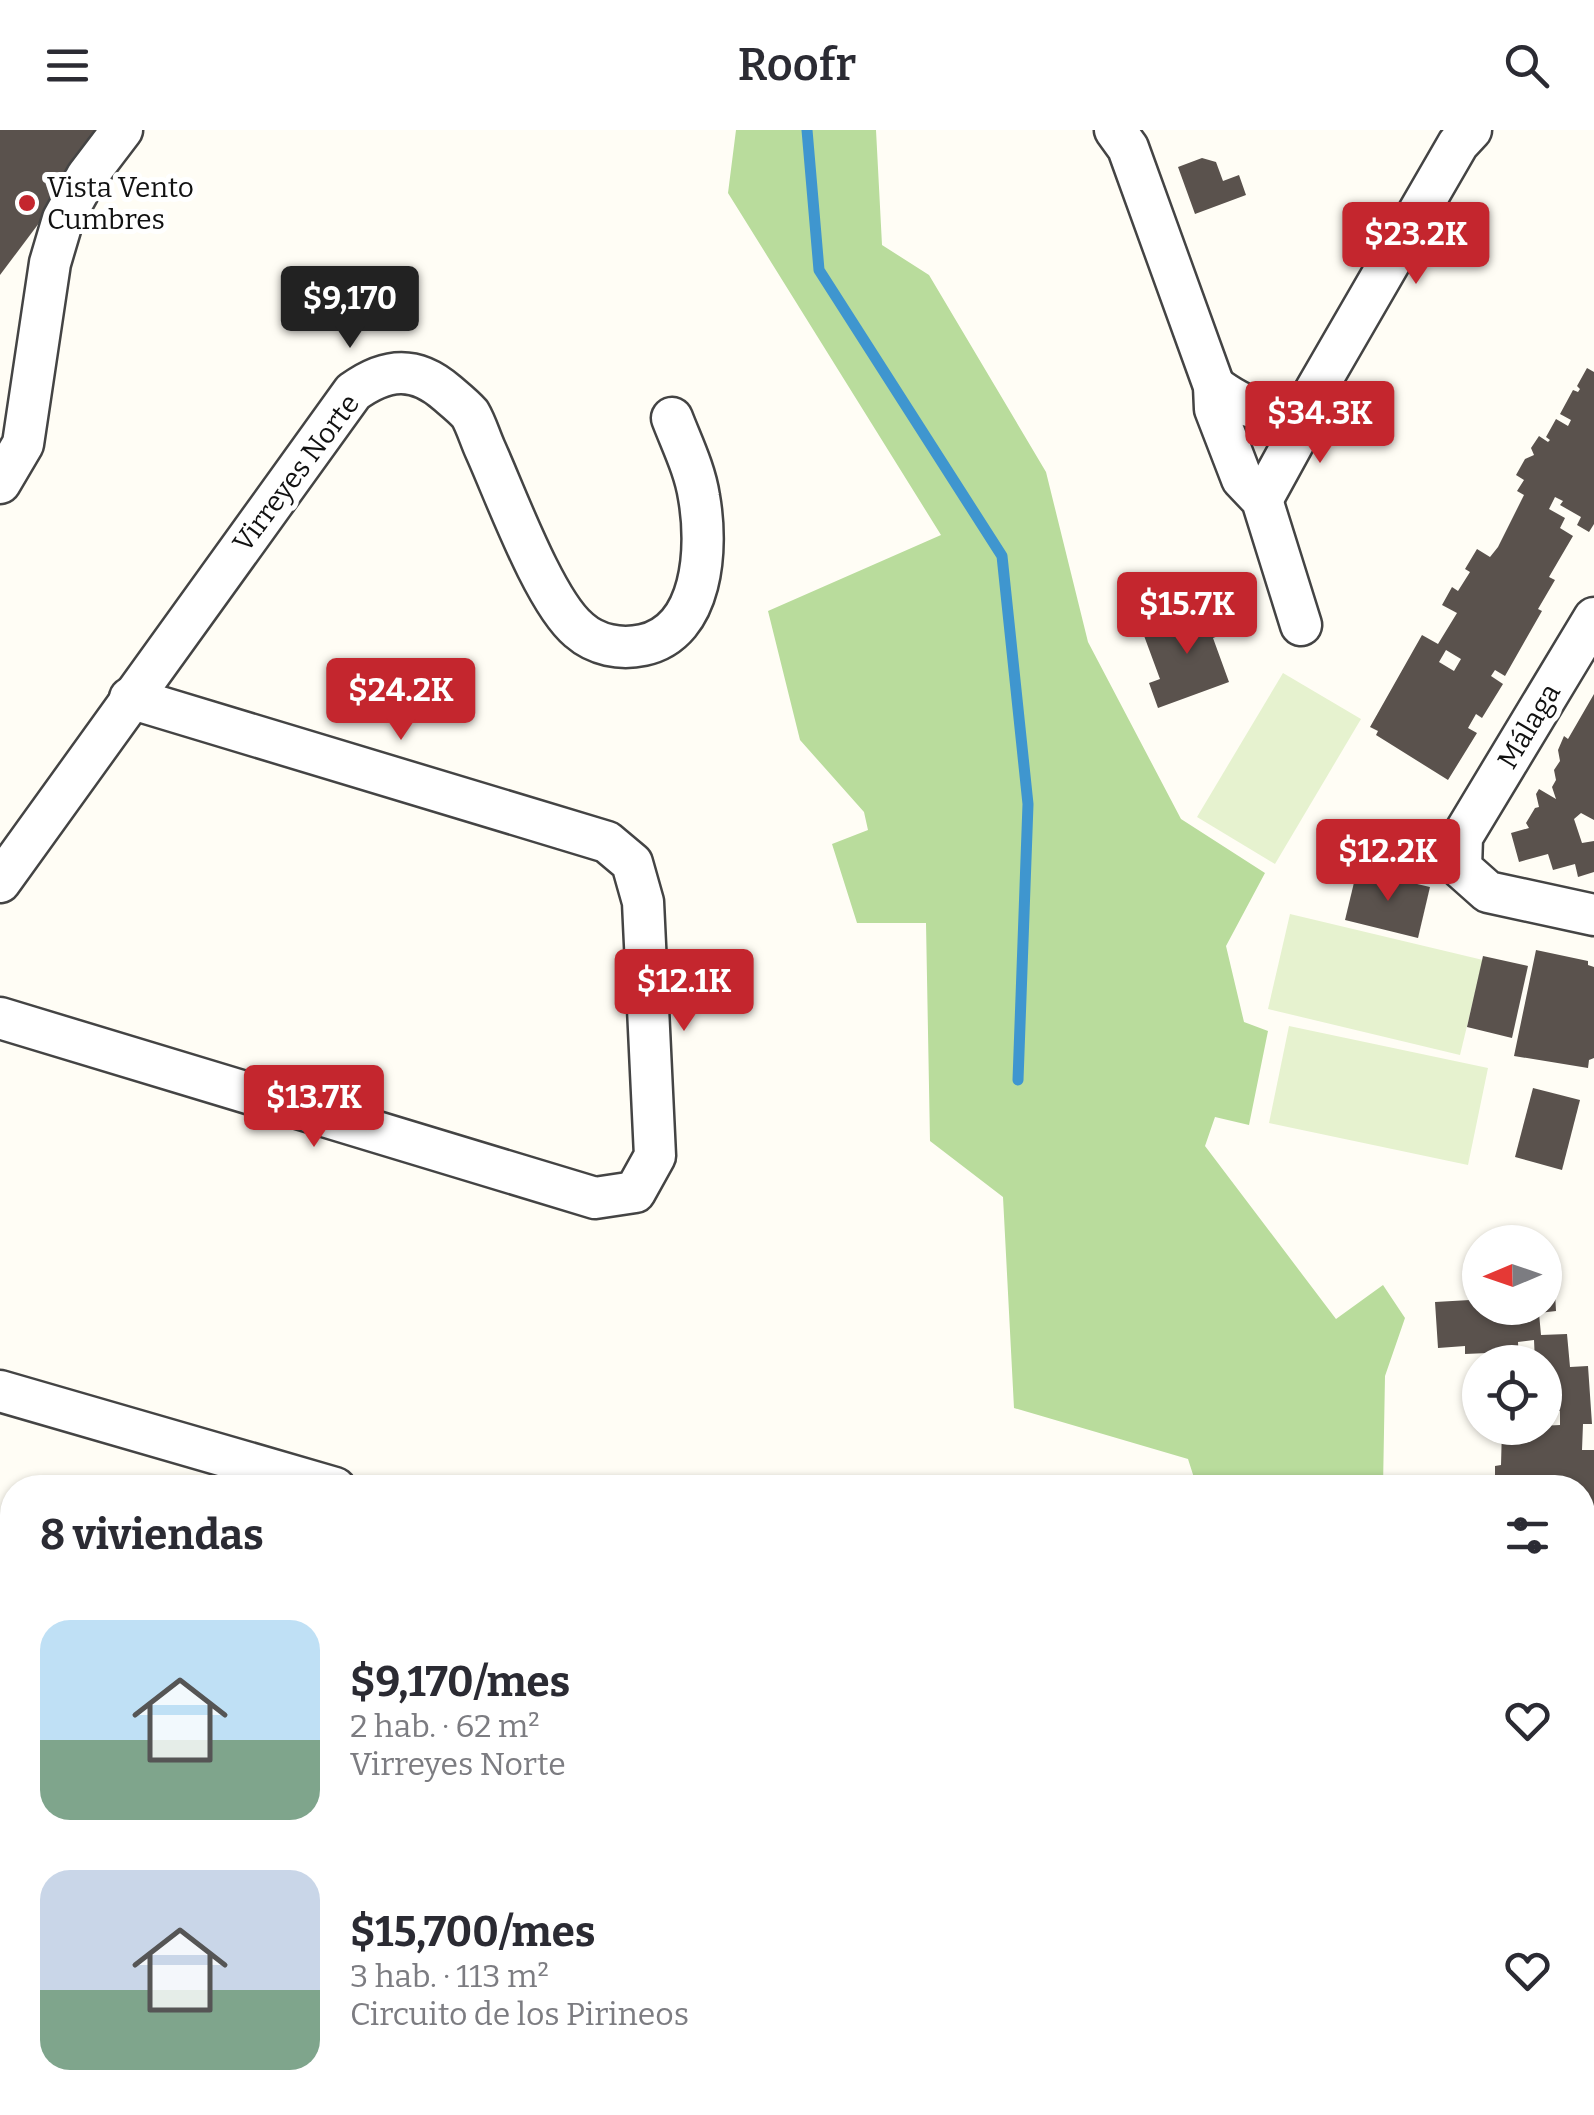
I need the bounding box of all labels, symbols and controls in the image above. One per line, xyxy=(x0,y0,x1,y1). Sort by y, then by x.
icon: menu xyxy=(40,38,95,93)
text: Roofr xyxy=(738,38,856,92)
icon: search xyxy=(1499,38,1554,93)
place label: Vista Vento Cumbres xyxy=(47,171,194,236)
marker: Vista Vento Cumbres xyxy=(16,192,38,214)
pin: $23.2K xyxy=(1335,202,1497,287)
text: $23.2K xyxy=(1364,215,1468,253)
pin: $9,170 xyxy=(269,266,431,351)
text: $9,170 xyxy=(303,279,397,317)
pin: $34.3K xyxy=(1239,381,1401,466)
street label: Virreyes Norte xyxy=(226,388,366,558)
text: $34.3K xyxy=(1267,394,1373,432)
pin: $15.7K xyxy=(1106,572,1268,657)
text: $15.7K xyxy=(1139,585,1235,623)
pin: $24.2K xyxy=(320,658,482,743)
text: $24.2K xyxy=(348,671,454,709)
street label: Málaga xyxy=(1491,677,1567,775)
pin: $12.2K xyxy=(1307,819,1469,904)
text: $12.2K xyxy=(1338,832,1438,870)
pin: $12.1K xyxy=(603,949,765,1034)
text: $12.1K xyxy=(637,962,731,1000)
pin: $13.7K xyxy=(233,1065,395,1150)
text: $13.7K xyxy=(266,1078,362,1116)
north arrow xyxy=(1462,1225,1562,1325)
map controls xyxy=(1462,1225,1562,1445)
button: locate xyxy=(1462,1345,1562,1445)
icon: filters xyxy=(1500,1508,1555,1563)
text: 8 viviendas xyxy=(40,1510,264,1560)
text: $9,170/mes xyxy=(350,1657,570,1707)
icon: home xyxy=(120,1660,240,1780)
icon: heart xyxy=(1500,1693,1555,1748)
text: 2 hab. · 62 m² xyxy=(350,1707,540,1745)
text: Virreyes Norte xyxy=(350,1745,566,1783)
text: $15,700/mes xyxy=(350,1907,595,1957)
icon: home xyxy=(120,1910,240,2030)
icon: heart xyxy=(1500,1943,1555,1998)
text: 3 hab. · 113 m² xyxy=(350,1957,549,1995)
text: Circuito de los Pirineos xyxy=(350,1995,689,2033)

